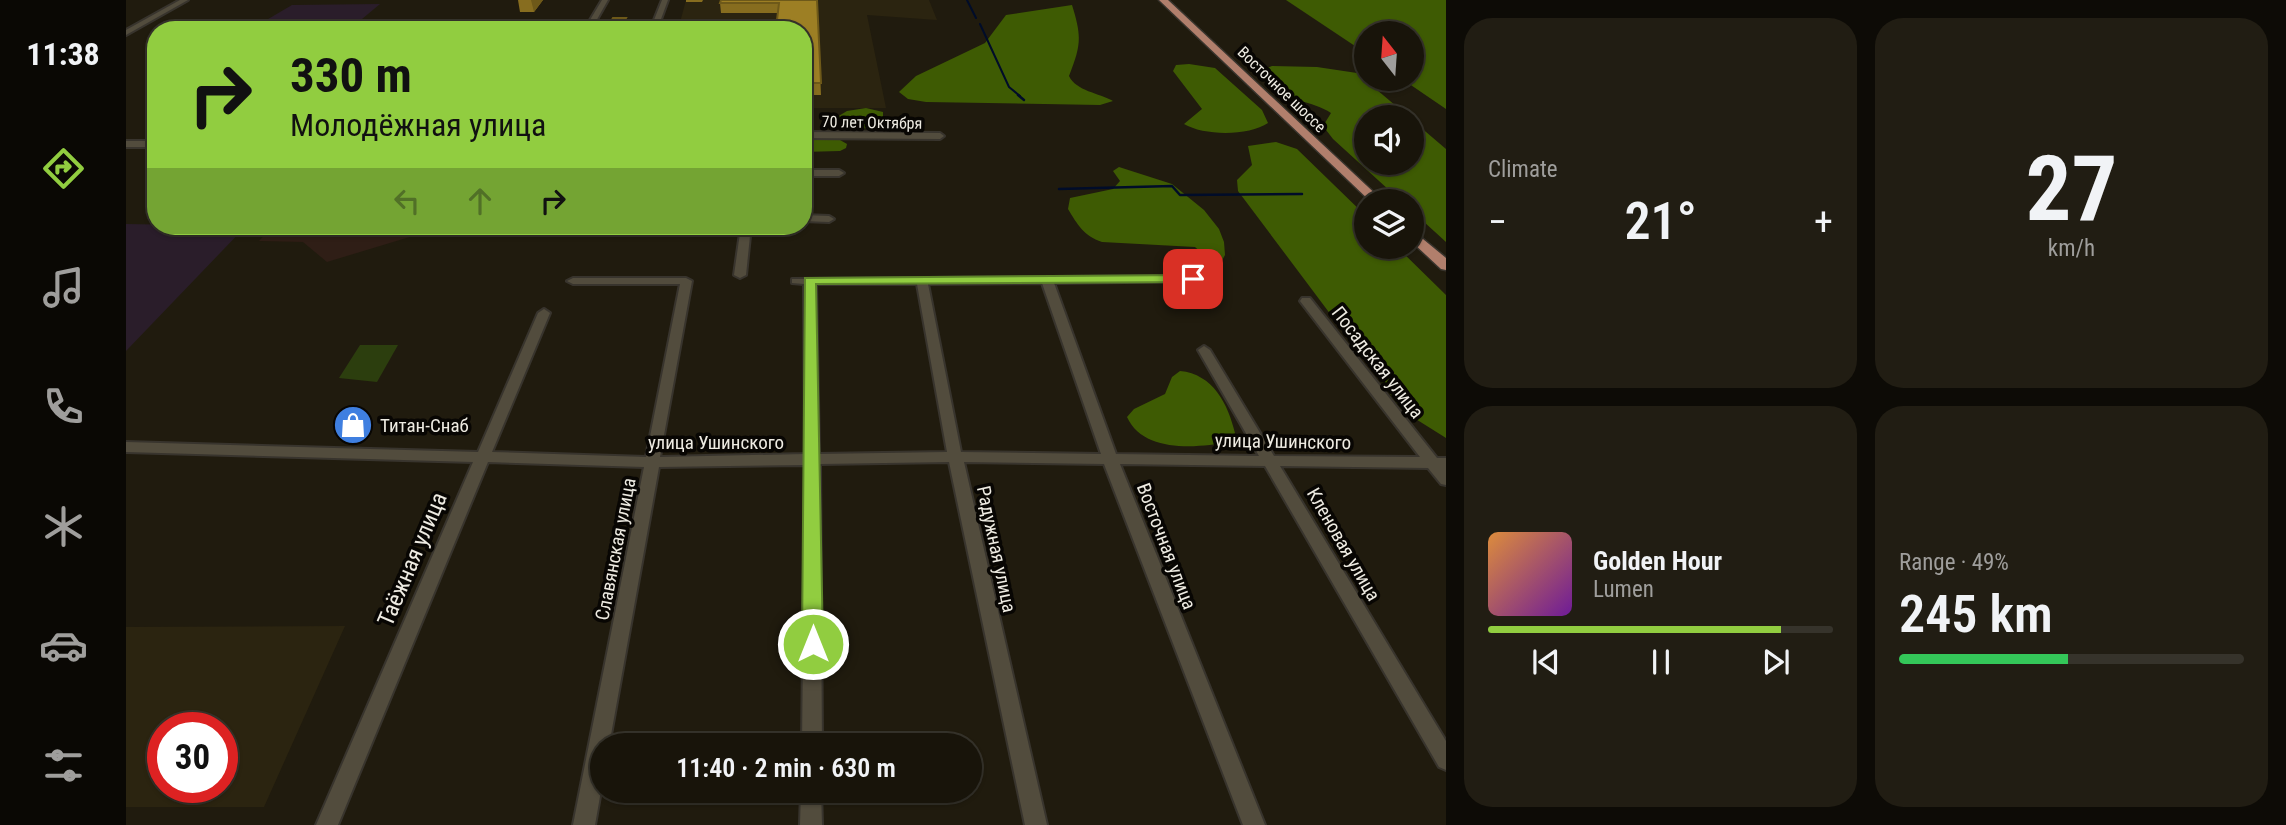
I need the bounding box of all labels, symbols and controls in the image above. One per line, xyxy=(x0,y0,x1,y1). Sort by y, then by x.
north arrow xyxy=(1354,21,1424,91)
map controls xyxy=(1354,21,1424,259)
text: 11:38 xyxy=(26,35,100,73)
street label: Восточное шоссе xyxy=(1234,42,1330,136)
text: 330 m xyxy=(290,47,412,104)
icon: right xyxy=(175,49,266,140)
button: sound xyxy=(1354,105,1424,175)
text: Молодёжная улица xyxy=(290,106,546,144)
street label: 70 лет Октября xyxy=(822,112,922,133)
text: 27 xyxy=(2026,136,2117,242)
icon: directions xyxy=(39,144,88,193)
text: Climate xyxy=(1488,156,1558,183)
icon: left xyxy=(388,182,426,220)
icon: ahead xyxy=(461,182,499,220)
icon: right xyxy=(534,182,572,220)
button: layers xyxy=(1354,189,1424,259)
text: 21° xyxy=(1624,191,1697,252)
text: − xyxy=(1488,200,1507,244)
text: + xyxy=(1814,200,1833,244)
text: km/h xyxy=(2048,235,2095,262)
pin xyxy=(1163,249,1223,309)
icon: arrive xyxy=(1174,260,1212,298)
icon: music xyxy=(39,263,88,312)
street label: Посадская улица xyxy=(1327,302,1429,423)
icon: phone xyxy=(39,382,88,431)
shop icon: Титан-Снаб xyxy=(332,404,374,446)
place label: Титан-Снаб xyxy=(380,414,469,437)
street label: улица Ушинского xyxy=(1215,429,1351,454)
street label: улица Ушинского xyxy=(648,431,784,454)
street label: Славянская улица xyxy=(590,476,641,622)
street label: Восточная улица xyxy=(1132,480,1201,613)
street label: Радужная улица xyxy=(972,484,1021,614)
street label: Кленовая улица xyxy=(1302,484,1385,605)
street label: Таёжная улица xyxy=(372,488,453,630)
icon: climate xyxy=(39,502,88,551)
text: Golden Hour xyxy=(1593,546,1722,576)
text: Range · 49% xyxy=(1899,549,2009,576)
text: Lumen xyxy=(1593,576,1654,603)
text: 245 km xyxy=(1899,584,2053,645)
position arrow xyxy=(776,607,850,681)
icon: car xyxy=(39,621,88,670)
icon: previous xyxy=(1527,643,1565,681)
icon: pause xyxy=(1642,643,1680,681)
icon: next xyxy=(1757,643,1795,681)
speed limit sign: 30 xyxy=(147,712,238,803)
icon: filters xyxy=(39,741,88,790)
text: 11:40 · 2 min · 630 m xyxy=(676,753,896,783)

